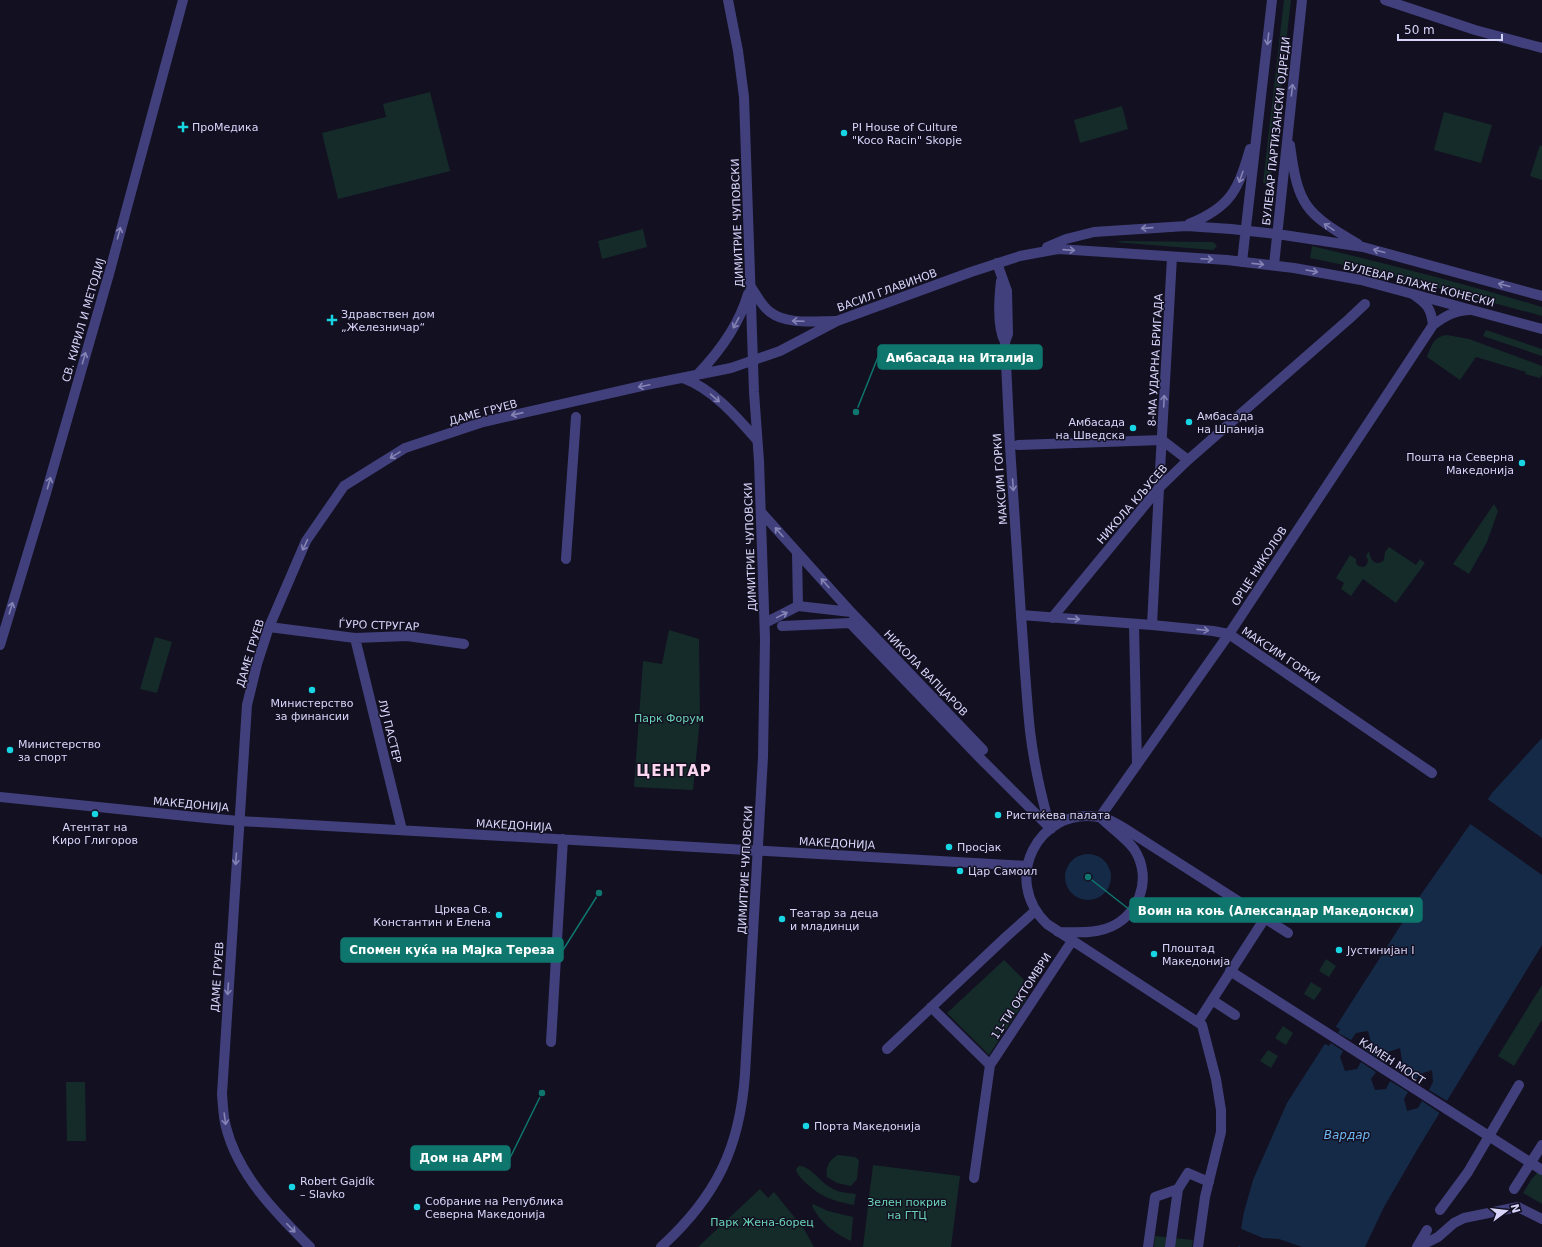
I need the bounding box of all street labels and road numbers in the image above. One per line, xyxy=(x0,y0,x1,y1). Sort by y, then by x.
street label: БУЛЕВАР ПАРТИЗАНСКИ ОДРЕДИ xyxy=(1260,36,1293,226)
street label: ДИМИТРИЕ ЧУПОВСКИ xyxy=(729,158,746,288)
street label: СВ. КИРИЛ И МЕТОДИЈ xyxy=(60,257,107,384)
street label: БУЛЕВАР БЛАЖЕ КОНЕСКИ xyxy=(1342,259,1496,310)
street label: ВАСИЛ ГЛАВИНОВ xyxy=(835,266,939,315)
street label: 8-МА УДАРНА БРИГАДА xyxy=(1146,293,1165,427)
street label: ДАМЕ ГРУЕВ xyxy=(447,397,519,428)
street label: МАКСИМ ГОРКИ xyxy=(991,433,1010,525)
street label: НИКОЛА КЉУСЕВ xyxy=(1094,462,1170,547)
street label: ДИМИТРИЕ ЧУПОВСКИ xyxy=(742,482,759,612)
street label: ОРЦЕ НИКОЛОВ xyxy=(1229,524,1290,608)
street label: ДАМЕ ГРУЕВ xyxy=(234,617,267,689)
street label: ЃУРО СТРУГАР xyxy=(338,618,420,633)
street label: МАКСИМ ГОРКИ xyxy=(1239,624,1322,686)
street label: НИКОЛА ВАПЦАРОВ xyxy=(881,628,970,719)
street label: ЛУЈ ПАСТЕР xyxy=(375,698,404,765)
street label: МАКЕДОНИЈА xyxy=(152,795,230,814)
street label: ДИМИТРИЕ ЧУПОВСКИ xyxy=(736,805,755,935)
street label: МАКЕДОНИЈА xyxy=(476,817,553,834)
street label: МАКЕДОНИЈА xyxy=(799,835,876,852)
street label: ДАМЕ ГРУЕВ xyxy=(209,941,226,1013)
street label: 11-ТИ ОКТОМВРИ xyxy=(989,951,1054,1042)
street label: КАМЕН МОСТ xyxy=(1356,1035,1427,1088)

